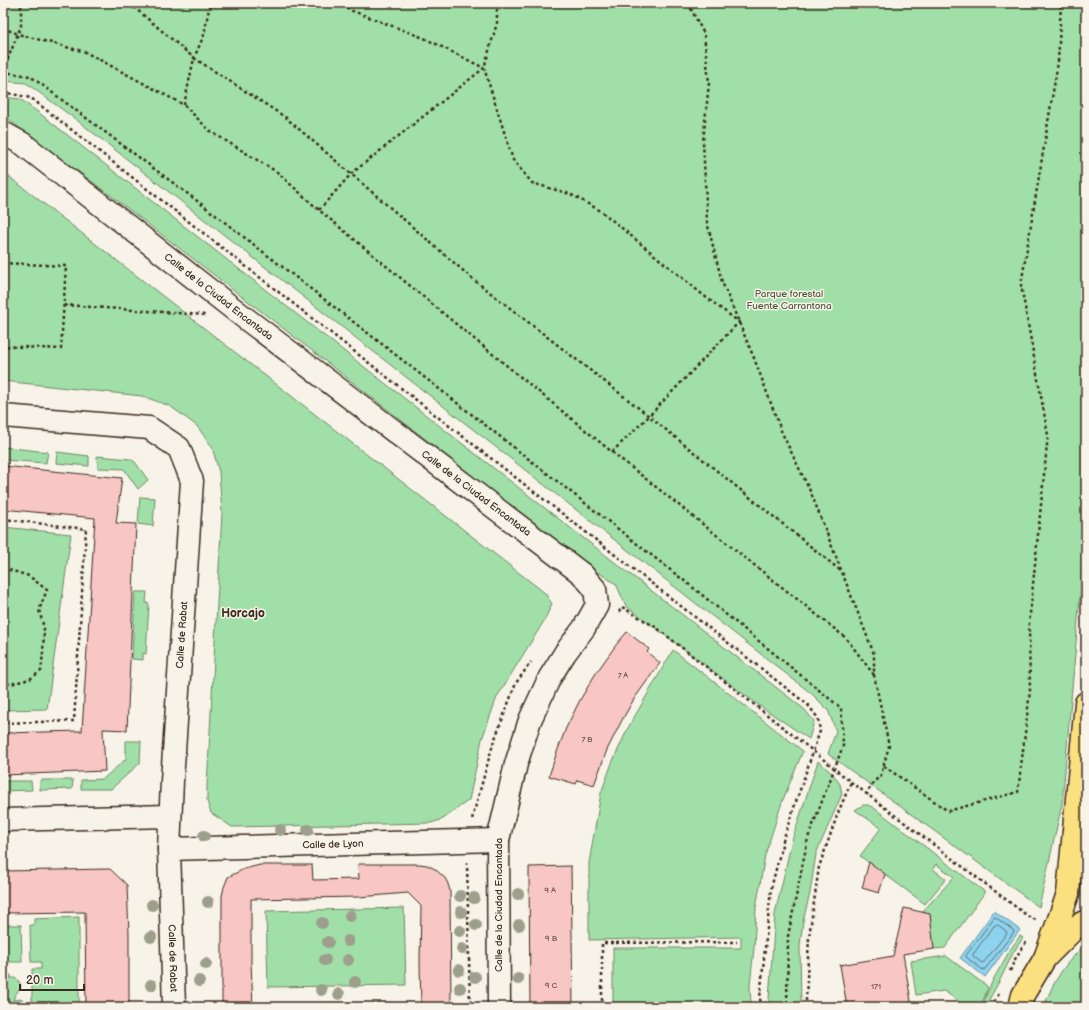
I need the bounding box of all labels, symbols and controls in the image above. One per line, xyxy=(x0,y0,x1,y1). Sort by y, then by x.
street label: Calle de la Ciudad Encantada xyxy=(162,251,275,343)
park label: Parque forestal Fuente Carrantona xyxy=(746,288,832,312)
street label: Calle de la Ciudad Encantada xyxy=(419,448,533,539)
street label: Calle de Rabat xyxy=(174,601,190,669)
district label: Horcajo xyxy=(221,606,265,621)
house number: 7 A xyxy=(618,671,628,680)
house number: 7 B xyxy=(581,735,593,744)
street label: Calle de Lyon xyxy=(302,838,364,851)
street label: Calle de la Ciudad Encantada xyxy=(493,838,505,972)
house number: 9 A xyxy=(544,886,556,895)
street label: Calle de Rabat xyxy=(165,924,180,992)
house number: 9 B xyxy=(545,934,558,943)
scale bar xyxy=(20,966,84,992)
text: 20 m xyxy=(26,973,53,988)
house number: 9 C xyxy=(545,981,558,990)
house number: 171 xyxy=(871,982,881,991)

